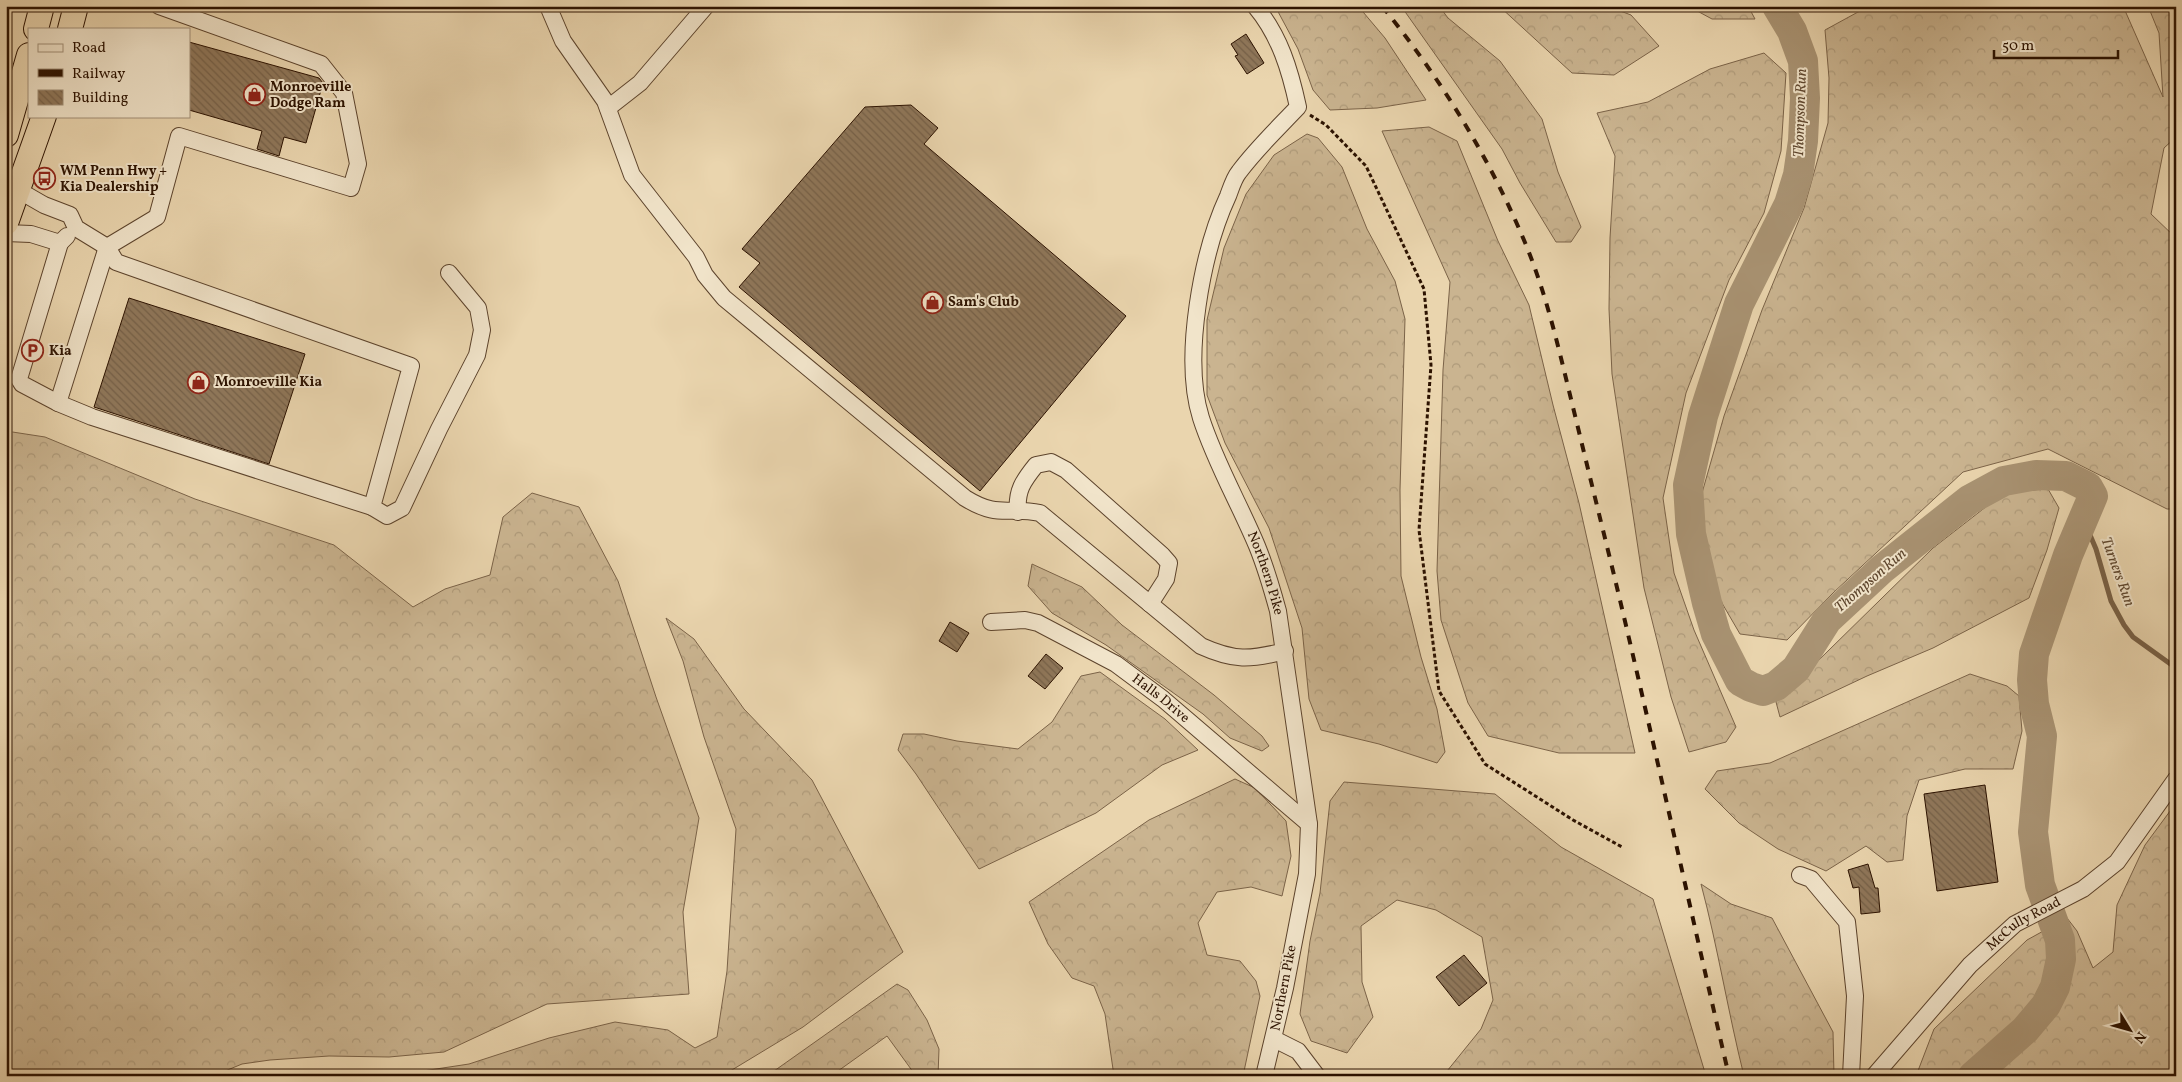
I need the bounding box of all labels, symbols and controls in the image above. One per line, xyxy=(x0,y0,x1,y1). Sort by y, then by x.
legend xyxy=(28,28,190,118)
scale bar xyxy=(1994,28,2118,60)
text: 50 m xyxy=(2002,36,2034,57)
text: Road xyxy=(72,38,106,59)
text: Railway xyxy=(72,64,125,85)
water label: Thompson Run xyxy=(1789,68,1813,158)
place label: Monroeville Dodge Ram xyxy=(270,78,352,113)
shop icon: Monroeville Dodge Ram xyxy=(242,83,266,107)
text: Building xyxy=(72,88,129,109)
place label: WM Penn Hwy + Kia Dealership xyxy=(60,162,167,197)
bus stop icon: WM Penn Hwy + Kia Dealership xyxy=(32,167,56,191)
shop icon: Sam's Club xyxy=(920,290,944,314)
place label: Sam's Club xyxy=(948,293,1019,312)
parking icon: Kia xyxy=(21,339,45,363)
place label: Kia xyxy=(49,342,72,361)
shop icon: Monroeville Kia xyxy=(187,370,211,394)
place label: Monroeville Kia xyxy=(215,373,322,392)
street label: Northern Pike xyxy=(1242,528,1288,616)
water label: Turners Run xyxy=(2095,534,2139,610)
water label: Thompson Run xyxy=(1831,544,1912,618)
street label: Halls Drive xyxy=(1128,670,1194,727)
street label: McCully Road xyxy=(1982,892,2064,955)
street label: Northern Pike xyxy=(1266,943,1302,1033)
north arrow xyxy=(2104,1004,2154,1054)
text: N xyxy=(2129,1027,2150,1047)

